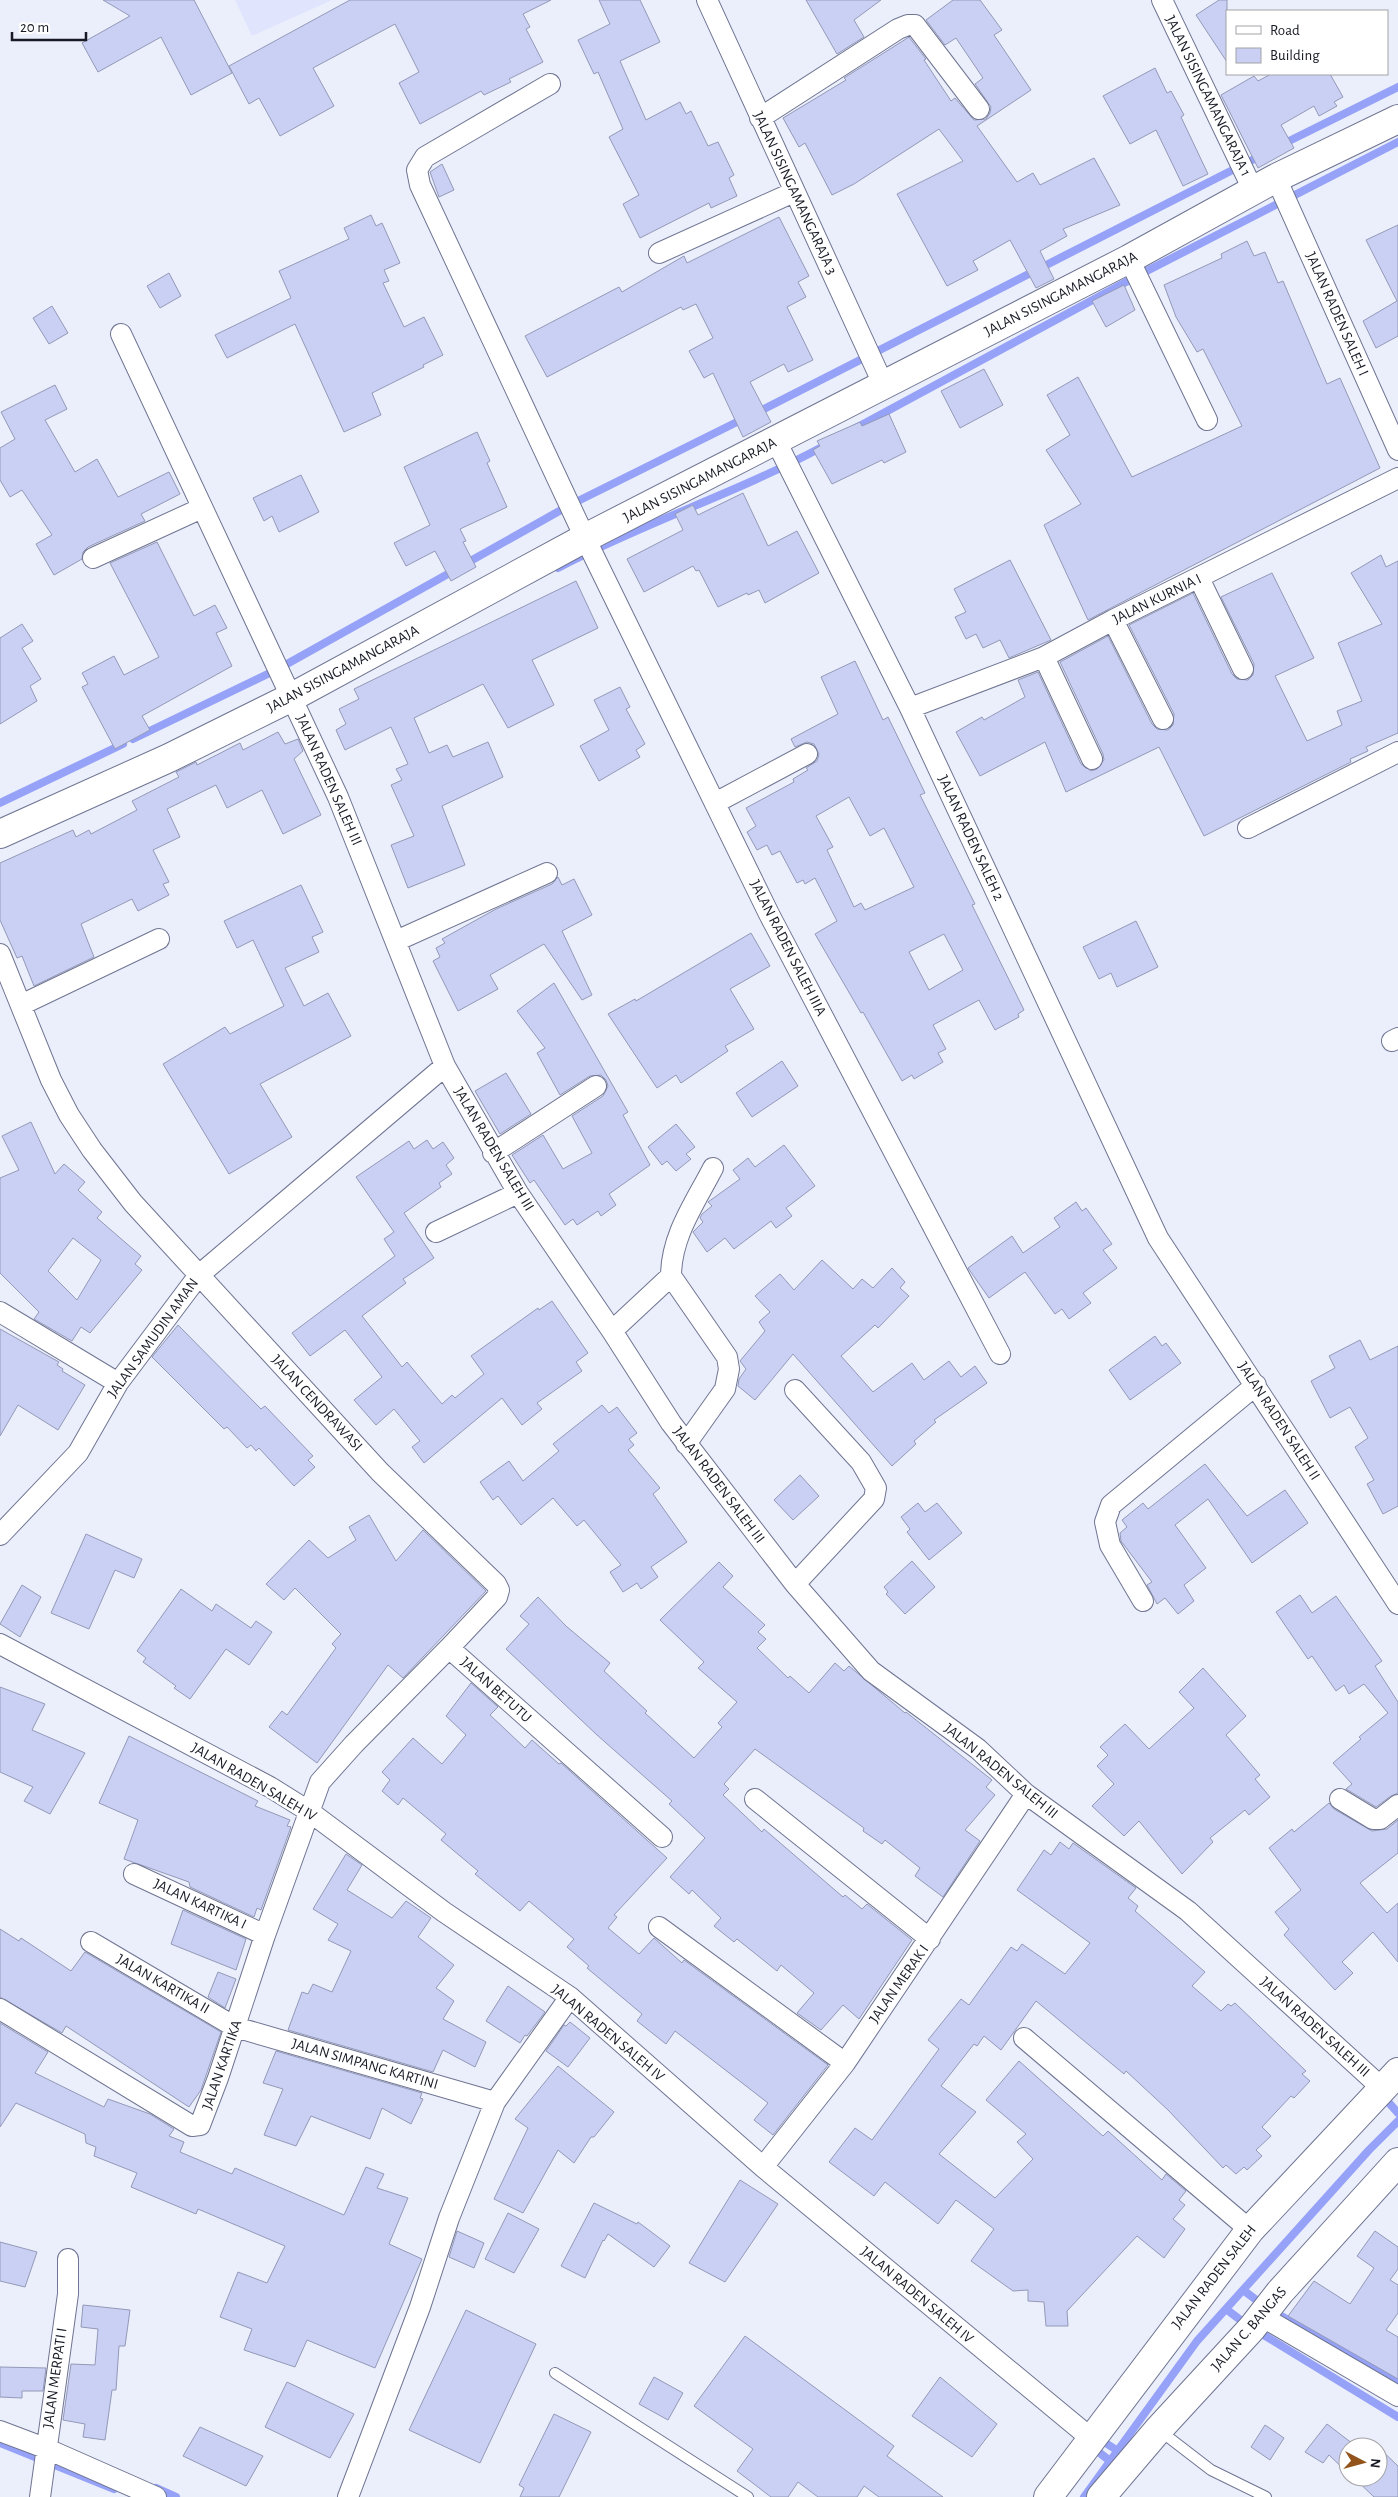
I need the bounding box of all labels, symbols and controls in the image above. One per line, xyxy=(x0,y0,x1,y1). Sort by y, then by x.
scale bar xyxy=(12,10,86,42)
legend xyxy=(1226,10,1388,75)
street label: JALAN SISINGAMANGARAJA 1 xyxy=(1162,13,1254,179)
text: 20 m xyxy=(20,20,49,35)
text: Road xyxy=(1270,23,1300,38)
text: Building xyxy=(1270,48,1320,63)
street label: JALAN SISINGAMANGARAJA 3 xyxy=(751,109,839,277)
street label: JALAN SISINGAMANGARAJA xyxy=(982,249,1140,339)
street label: JALAN RADEN SALEH I xyxy=(1303,250,1371,378)
street label: JALAN SISINGAMANGARAJA xyxy=(621,435,779,525)
street label: JALAN KURNIA I xyxy=(1110,571,1204,627)
street label: JALAN SISINGAMANGARAJA xyxy=(265,622,422,715)
street label: JALAN RADEN SALEH III xyxy=(293,712,365,848)
street label: JALAN RADEN SALEH 2 xyxy=(935,773,1007,903)
street label: JALAN RADEN SALEH IIIA xyxy=(747,878,829,1019)
street label: JALAN RADEN SALEH III xyxy=(451,1084,537,1214)
street label: JALAN SAMUDIN AMAN xyxy=(105,1275,201,1401)
street label: JALAN CENDRAWASI xyxy=(269,1352,365,1454)
street label: JALAN RADEN SALEH II xyxy=(1235,1359,1323,1483)
street label: JALAN RADEN SALEH III xyxy=(670,1424,768,1546)
street label: JALAN BETUTU xyxy=(458,1654,534,1726)
street label: JALAN RADEN SALEH III xyxy=(941,1721,1061,1821)
street label: JALAN RADEN SALEH IV xyxy=(189,1740,320,1824)
street label: JALAN KARTIKA I xyxy=(151,1876,249,1932)
street label: JALAN MERAK I xyxy=(867,1942,931,2026)
street label: JALAN KARTIKA II xyxy=(114,1951,212,2017)
street label: JALAN RADEN SALEH III xyxy=(1257,1974,1373,2080)
street label: JALAN RADEN SALEH IV xyxy=(549,1982,668,2085)
street label: JALAN KARTIKA xyxy=(200,2018,244,2112)
street label: JALAN SIMPANG KARTINI xyxy=(290,2036,440,2092)
street label: JALAN RADEN SALEH xyxy=(1169,2222,1259,2332)
street label: JALAN RADEN SALEH IV xyxy=(858,2244,977,2347)
street label: JALAN C. BANGAS xyxy=(1209,2284,1289,2374)
street label: JALAN MERPATI I xyxy=(41,2327,69,2429)
north arrow xyxy=(1338,2437,1388,2487)
text: N xyxy=(1367,2458,1382,2469)

